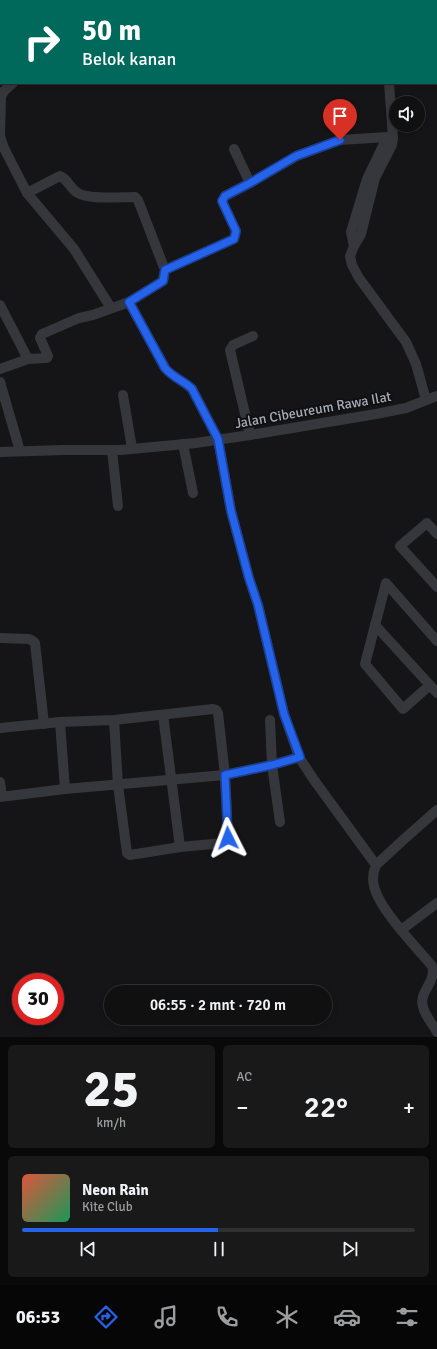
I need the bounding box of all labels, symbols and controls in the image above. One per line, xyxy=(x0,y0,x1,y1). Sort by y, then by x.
text: 50 m xyxy=(82,14,141,48)
icon: right xyxy=(16,16,68,68)
text: Belok kanan xyxy=(82,48,176,70)
map controls xyxy=(389,96,425,132)
button: sound xyxy=(389,96,425,132)
pin xyxy=(323,99,357,140)
icon: arrive xyxy=(329,105,351,127)
street label: Jalan Cibeureum Rawa Ilat xyxy=(233,388,393,432)
position arrow xyxy=(207,817,249,859)
speed limit sign: 30 xyxy=(12,973,64,1025)
text: 06:55 · 2 mnt · 720 m xyxy=(150,996,286,1014)
text: 25 xyxy=(83,1057,139,1121)
text: AC xyxy=(237,1069,252,1085)
text: 22° xyxy=(304,1089,348,1126)
text: − xyxy=(237,1094,248,1121)
text: + xyxy=(403,1094,415,1121)
text: km/h xyxy=(97,1115,126,1131)
text: Neon Rain xyxy=(82,1181,149,1199)
text: Kite Club xyxy=(82,1199,133,1215)
icon: previous xyxy=(77,1238,99,1260)
icon: pause xyxy=(208,1238,230,1260)
icon: next xyxy=(339,1238,361,1260)
icon: directions xyxy=(92,1303,120,1331)
icon: music xyxy=(152,1303,180,1331)
icon: phone xyxy=(213,1303,241,1331)
icon: climate xyxy=(273,1303,301,1331)
icon: car xyxy=(333,1303,361,1331)
icon: filters xyxy=(393,1303,421,1331)
text: 06:53 xyxy=(16,1306,60,1328)

